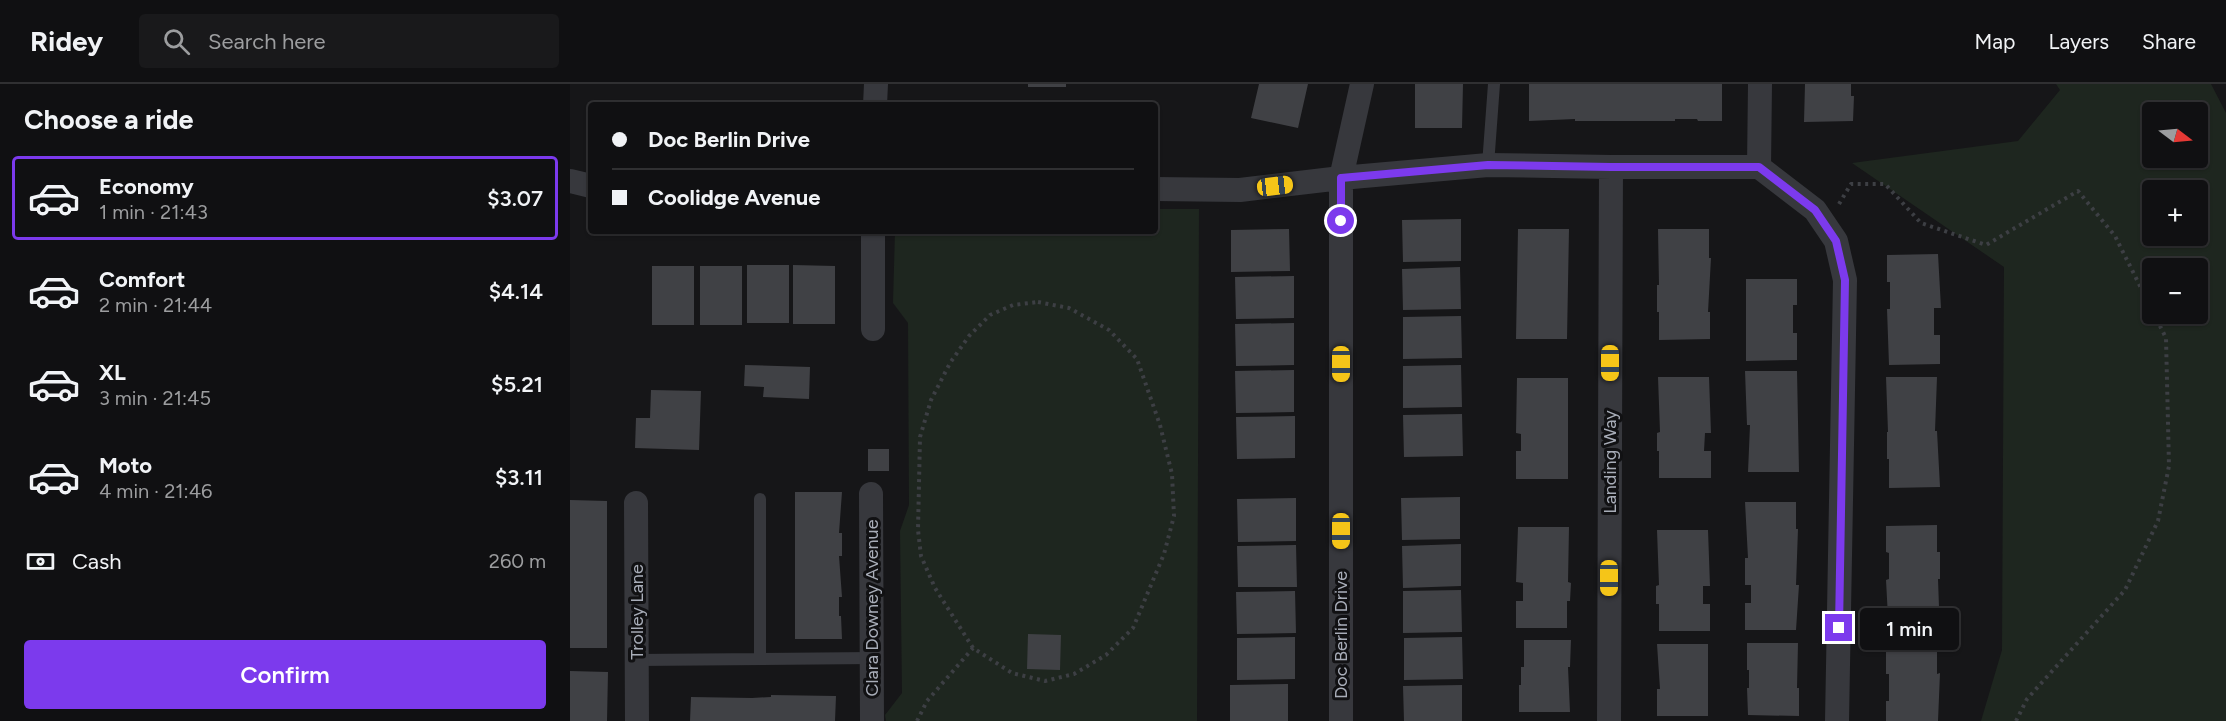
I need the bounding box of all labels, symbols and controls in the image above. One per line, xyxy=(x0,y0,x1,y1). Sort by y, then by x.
search box xyxy=(139,14,559,68)
text: Ridey xyxy=(30,24,103,58)
icon: search xyxy=(160,25,193,58)
text: Search here xyxy=(208,28,326,55)
text: Map xyxy=(1975,29,2015,54)
text: Layers xyxy=(2048,29,2109,54)
text: Share xyxy=(2142,29,2196,54)
north arrow xyxy=(2142,102,2208,168)
map controls xyxy=(2142,102,2208,324)
text: Choose a ride xyxy=(24,103,193,136)
text: Doc Berlin Drive xyxy=(648,126,810,153)
icon: car xyxy=(27,171,81,225)
text: Economy xyxy=(99,173,194,200)
car xyxy=(1256,175,1294,197)
button: + xyxy=(2142,180,2208,246)
text: Coolidge Avenue xyxy=(648,184,820,211)
text: $3.07 xyxy=(487,185,543,212)
text: 1 min · 21:43 xyxy=(99,200,208,224)
route start xyxy=(1327,207,1354,234)
button: − xyxy=(2142,258,2208,324)
icon: car xyxy=(27,264,81,318)
text: Comfort xyxy=(99,266,185,293)
text: $4.14 xyxy=(489,278,543,305)
text: 2 min · 21:44 xyxy=(99,293,212,317)
car xyxy=(1601,345,1619,381)
car xyxy=(1332,346,1350,382)
icon: car xyxy=(27,357,81,411)
text: XL xyxy=(99,359,126,386)
text: $5.21 xyxy=(491,371,543,398)
text: 3 min · 21:45 xyxy=(99,386,211,410)
street label: Landing Way xyxy=(1599,410,1621,514)
icon: car xyxy=(27,450,81,504)
text: Moto xyxy=(99,452,152,479)
text: $3.11 xyxy=(495,464,543,491)
text: 4 min · 21:46 xyxy=(99,479,212,503)
car xyxy=(1332,513,1350,549)
street label: Clara Downey Avenue xyxy=(861,519,883,696)
icon: cash xyxy=(24,545,57,578)
text: Cash xyxy=(72,548,122,575)
text: 260 m xyxy=(489,549,546,573)
car xyxy=(1600,560,1618,596)
street label: Trolley Lane xyxy=(626,564,648,660)
street label: Doc Berlin Drive xyxy=(1330,571,1352,699)
callout: 1 min xyxy=(1860,607,1959,649)
route end xyxy=(1825,614,1852,641)
text: 1 min xyxy=(1886,617,1933,641)
button: Confirm xyxy=(24,640,546,709)

